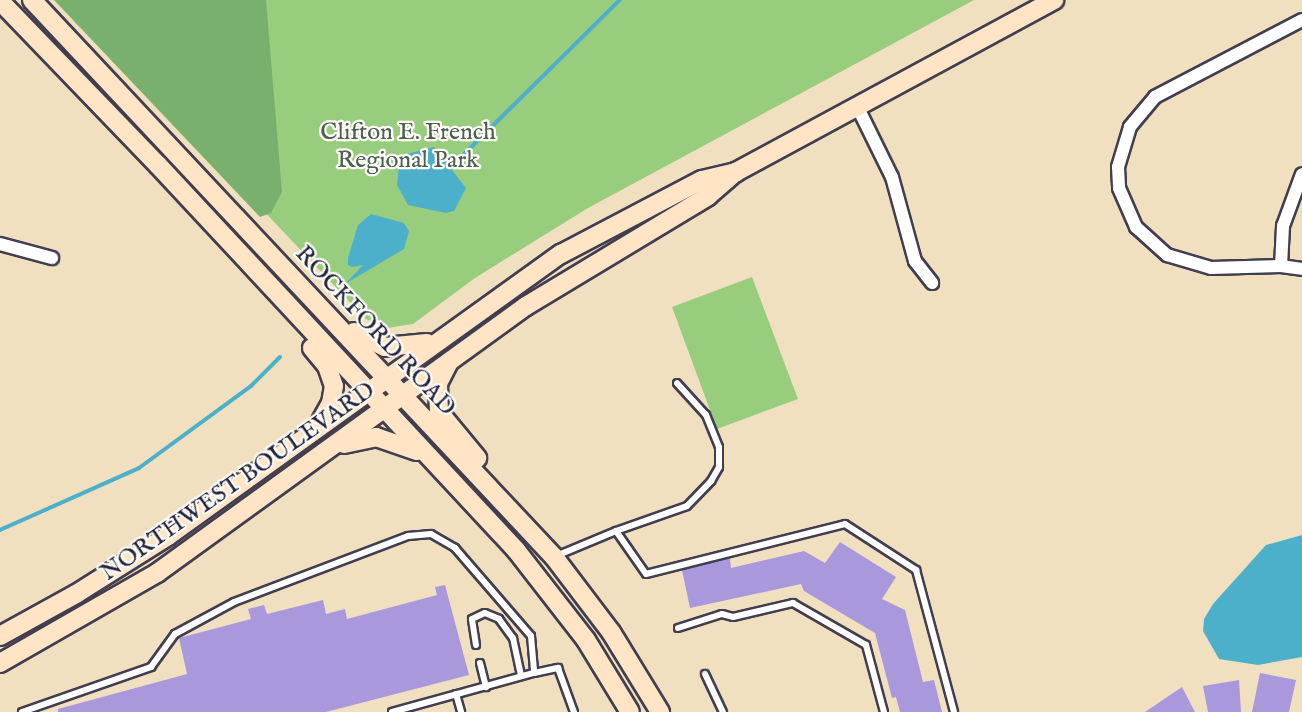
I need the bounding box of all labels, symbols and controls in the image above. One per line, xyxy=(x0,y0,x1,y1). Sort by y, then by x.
park label: Clifton E. French Regional Park xyxy=(320,119,496,175)
street label: ROCKFORD ROAD xyxy=(289,240,461,422)
street label: NORTHWEST BOULEVARD xyxy=(95,376,381,588)

